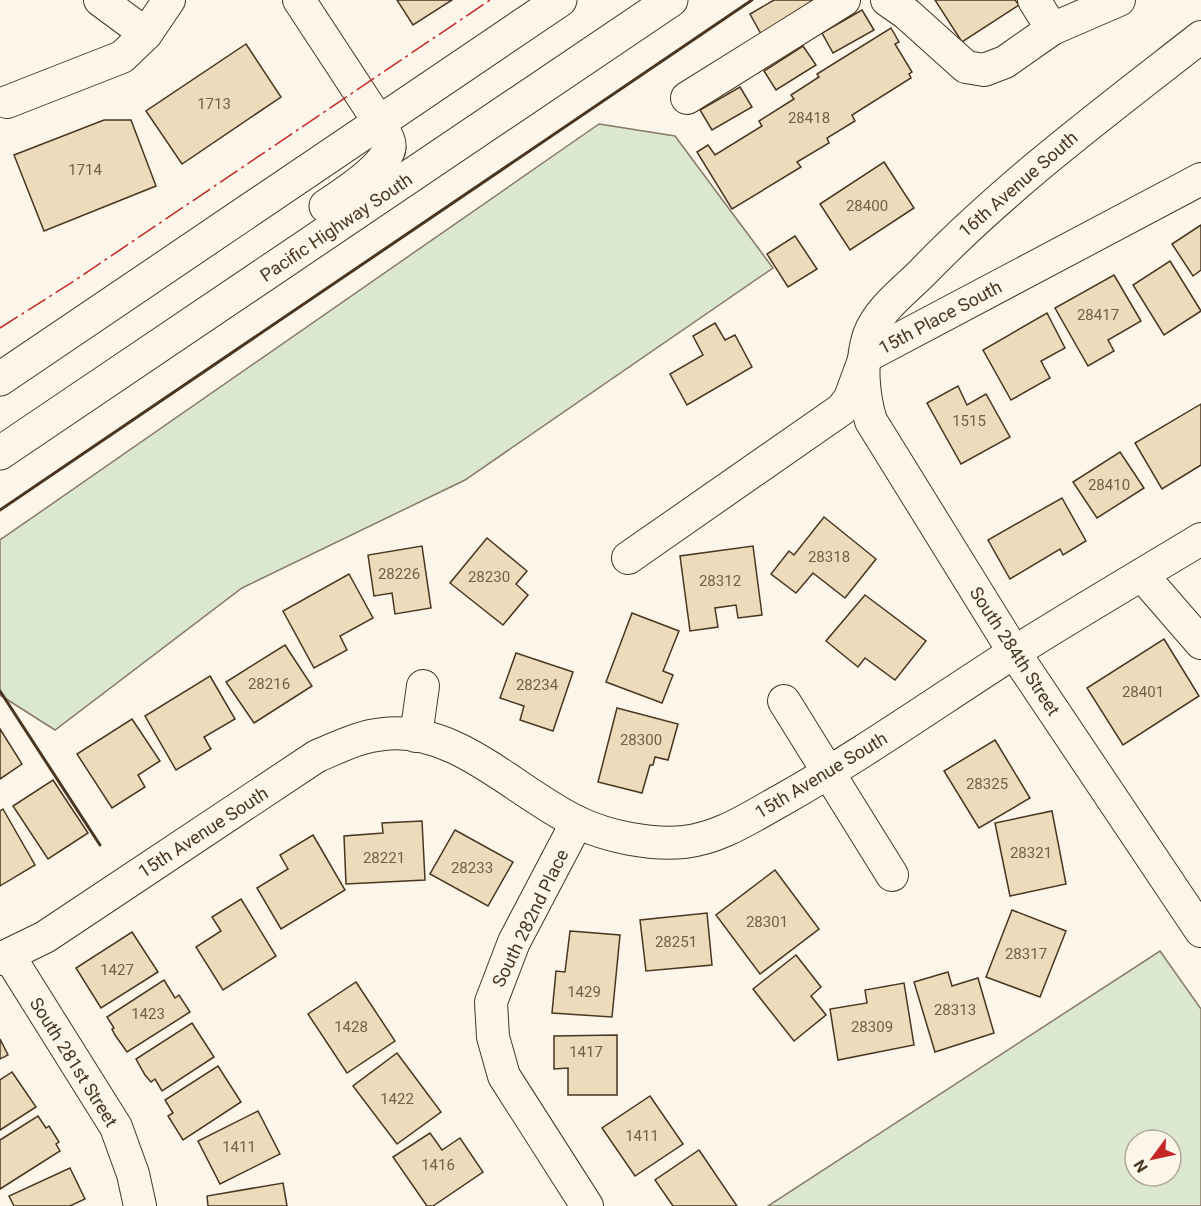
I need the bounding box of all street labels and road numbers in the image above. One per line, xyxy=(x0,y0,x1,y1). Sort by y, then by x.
street label: 16th Avenue South xyxy=(954,127,1082,241)
street label: Pacific Highway South xyxy=(256,168,416,286)
street label: 15th Place South xyxy=(875,276,1005,358)
street label: South 284th Street xyxy=(966,583,1065,719)
street label: 15th Avenue South xyxy=(751,727,891,823)
street label: 15th Avenue South xyxy=(134,782,272,882)
street label: South 282nd Place xyxy=(488,846,572,990)
street label: South 281st Street xyxy=(26,993,122,1131)

